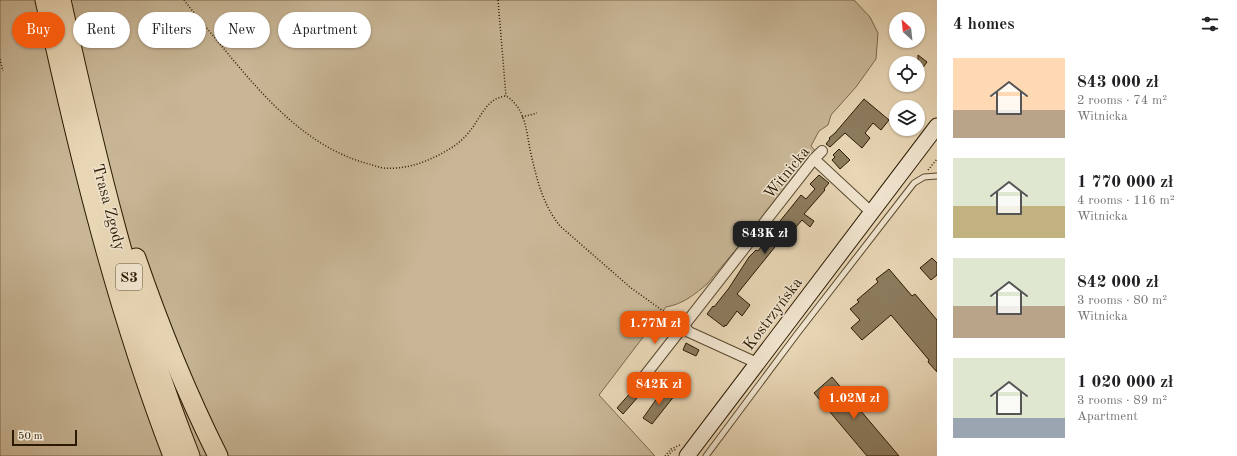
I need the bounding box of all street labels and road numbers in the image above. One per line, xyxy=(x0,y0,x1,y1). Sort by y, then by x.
street label: Witnicka xyxy=(762,144,813,203)
street label: Trasa Zgody xyxy=(89,162,127,253)
road number: S3 xyxy=(116,264,142,290)
street label: Kostrzyńska xyxy=(741,275,806,354)

